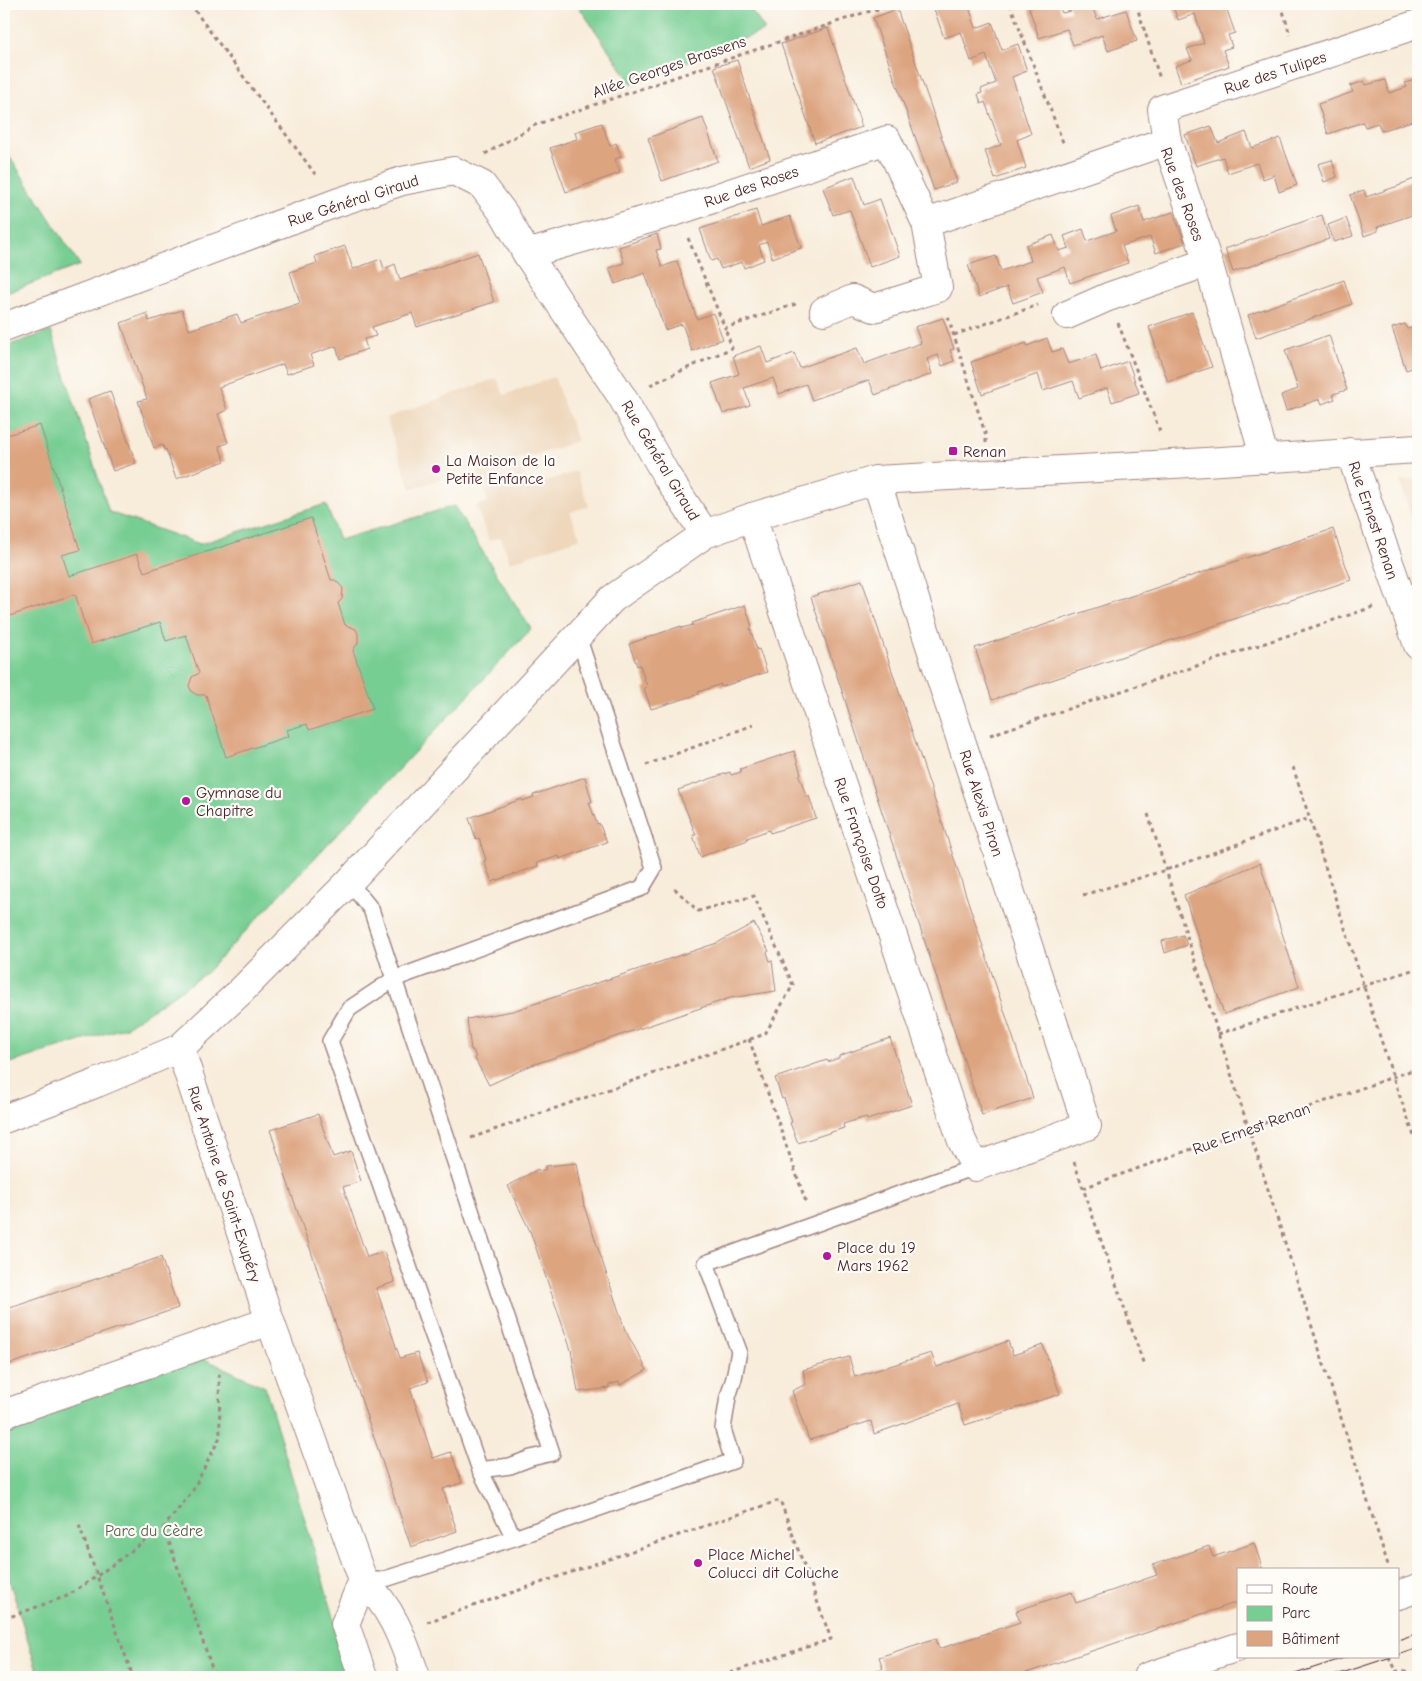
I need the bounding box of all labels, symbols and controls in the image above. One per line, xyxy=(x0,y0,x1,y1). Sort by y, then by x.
street label: Allée Georges Brassens xyxy=(590,32,749,102)
street label: Rue des Tulipes xyxy=(1222,48,1329,98)
street label: Rue des Roses xyxy=(1157,145,1207,244)
street label: Rue des Roses xyxy=(702,162,801,211)
street label: Rue Général Giraud xyxy=(286,171,421,231)
street label: Rue Général Giraud xyxy=(617,397,703,524)
place label: Renan xyxy=(963,443,1006,461)
marker: Renan xyxy=(947,445,959,457)
place label: La Maison de la Petite Enfance xyxy=(446,452,556,488)
street label: Rue Ernest Renan xyxy=(1344,459,1402,582)
marker: La Maison de la Petite Enfance xyxy=(430,463,442,475)
street label: Rue Alexis Piron xyxy=(955,748,1007,859)
street label: Rue Françoise Dolto xyxy=(830,775,892,911)
place label: Gymnase du Chapitre xyxy=(196,784,282,820)
marker: Gymnase du Chapitre xyxy=(180,795,192,807)
street label: Rue Antoine de Saint-Exupéry xyxy=(184,1084,265,1286)
street label: Rue Ernest Renan xyxy=(1190,1099,1313,1159)
place label: Place du 19 Mars 1962 xyxy=(837,1239,916,1275)
marker: Place du 19 Mars 1962 xyxy=(821,1250,833,1262)
park label: Parc du Cèdre xyxy=(105,1522,203,1540)
place label: Place Michel Colucci dit Coluche xyxy=(708,1546,839,1582)
marker: Place Michel Colucci dit Coluche xyxy=(692,1557,704,1569)
legend xyxy=(1237,1568,1400,1658)
text: Route xyxy=(1282,1580,1318,1598)
text: Parc xyxy=(1282,1604,1310,1622)
text: Bâtiment xyxy=(1282,1630,1340,1648)

